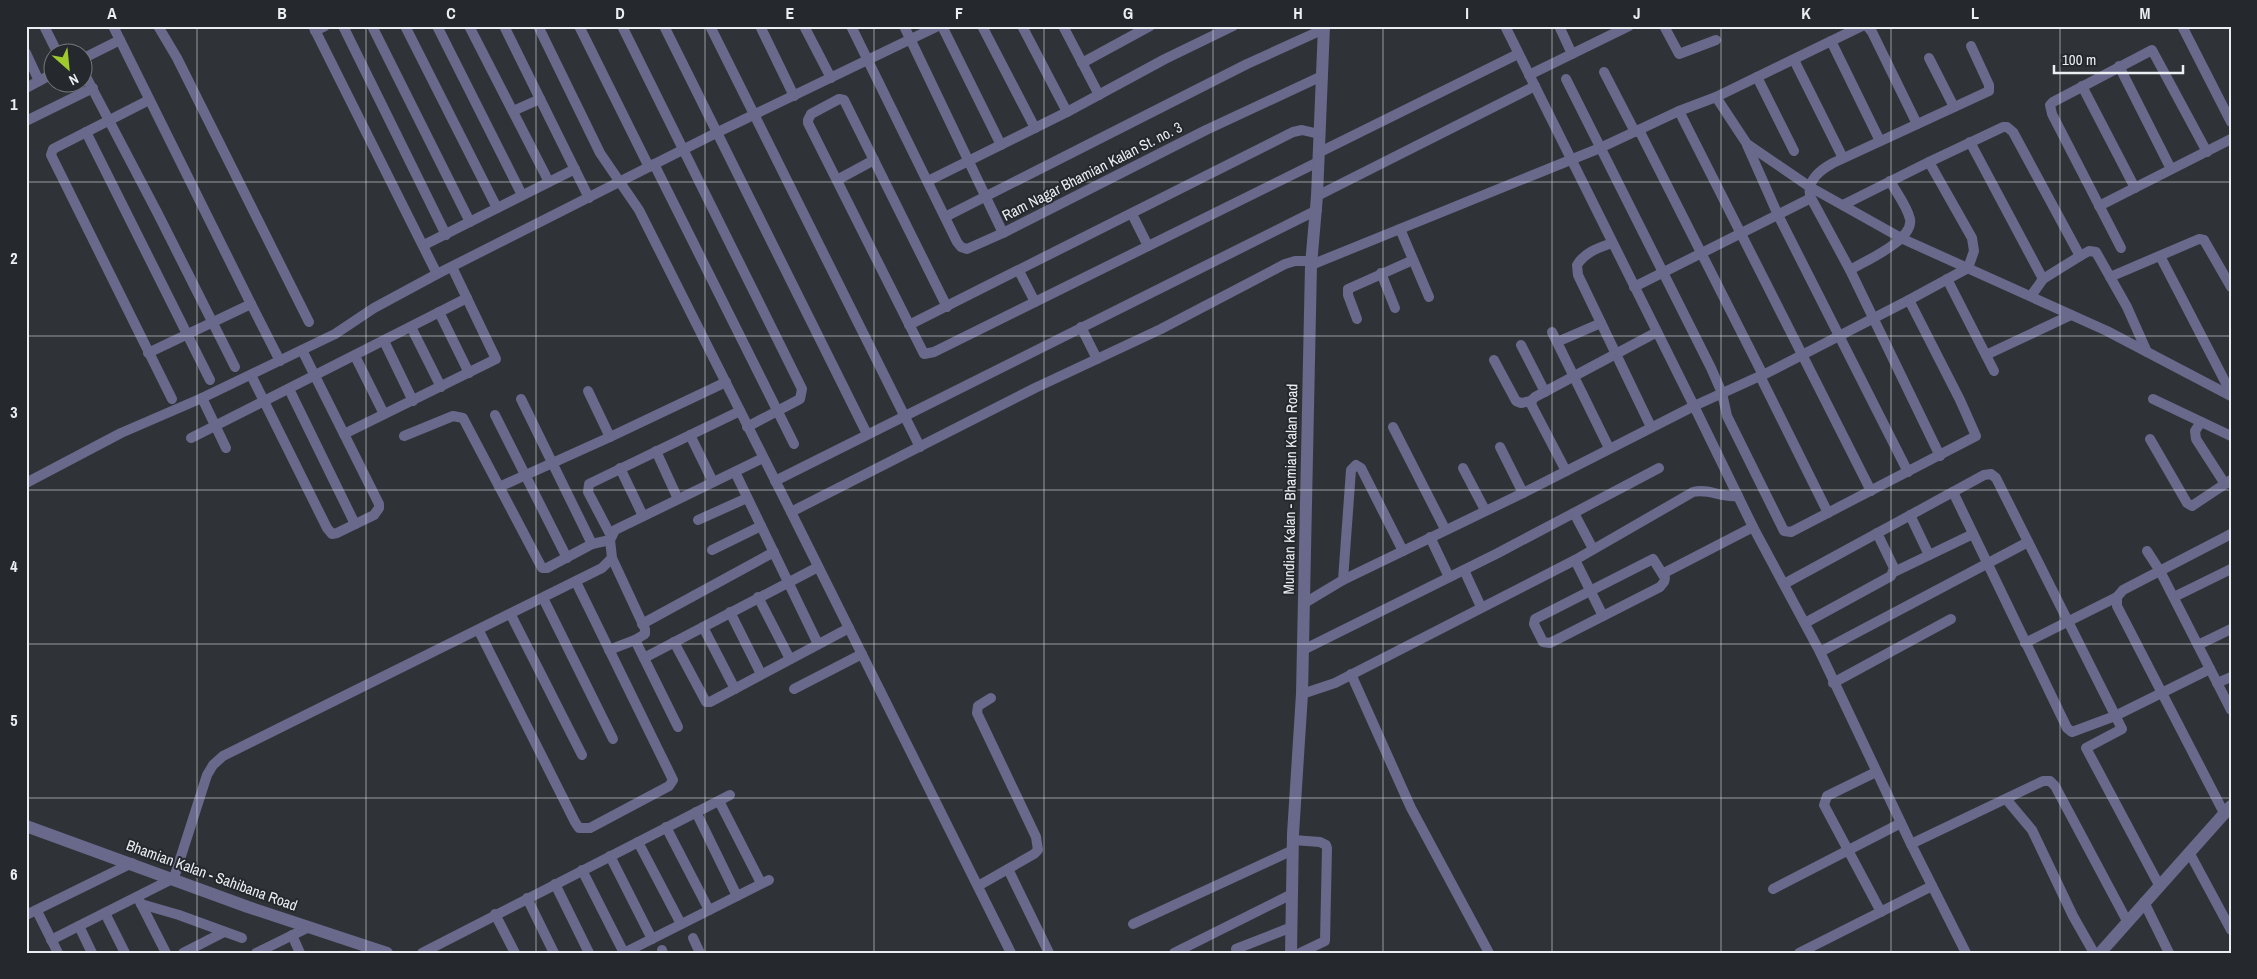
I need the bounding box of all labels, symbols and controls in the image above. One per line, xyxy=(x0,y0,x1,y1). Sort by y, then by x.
text: A xyxy=(107,2,117,24)
text: B xyxy=(277,2,287,24)
text: C xyxy=(446,2,456,24)
text: D xyxy=(615,2,625,24)
text: E xyxy=(786,2,795,24)
text: F xyxy=(955,2,963,24)
text: G xyxy=(1123,2,1133,24)
text: H xyxy=(1293,2,1303,24)
text: I xyxy=(1465,2,1469,24)
text: J xyxy=(1633,2,1641,24)
text: K xyxy=(1801,2,1811,24)
text: L xyxy=(1971,2,1979,24)
text: M xyxy=(2140,2,2151,24)
north arrow xyxy=(42,42,92,92)
scale bar xyxy=(2054,42,2183,74)
text: 100 m xyxy=(2062,49,2096,70)
text: N xyxy=(66,70,82,89)
text: 1 xyxy=(10,93,18,115)
street label: Ram Nagar Bhamian Kalan St. no. 3 xyxy=(998,116,1186,226)
text: 2 xyxy=(10,247,18,269)
street label: Mundian Kalan - Bhamian Kalan Road xyxy=(1278,384,1302,594)
text: 3 xyxy=(10,401,18,423)
text: 4 xyxy=(10,555,18,577)
text: 5 xyxy=(10,709,18,731)
street label: Bhamian Kalan - Sahibana Road xyxy=(124,834,300,916)
text: 6 xyxy=(10,863,18,885)

